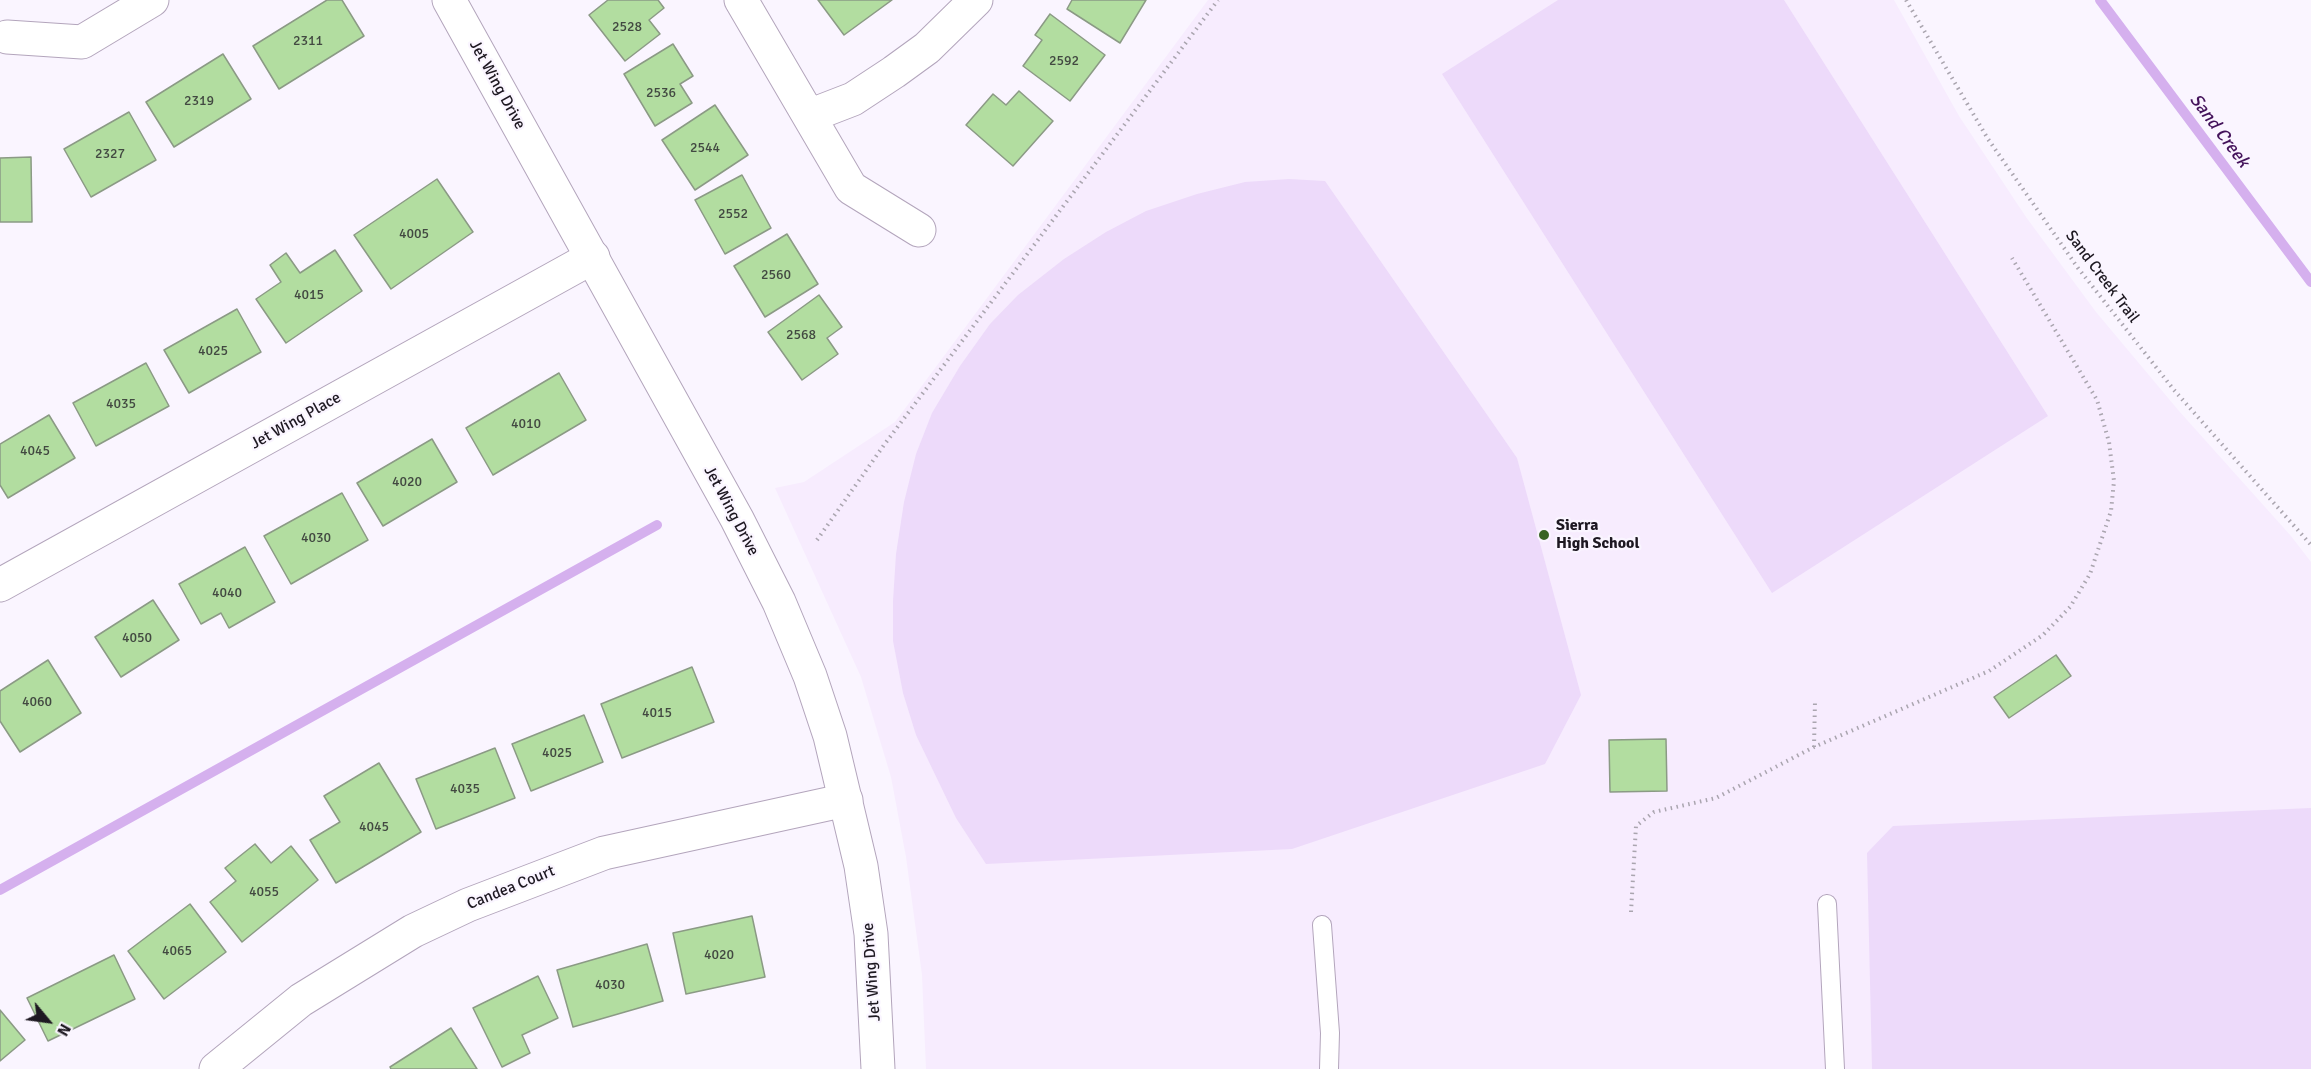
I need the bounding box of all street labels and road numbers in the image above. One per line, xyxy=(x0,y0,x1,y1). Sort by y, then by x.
street label: Jet Wing Drive xyxy=(465,37,529,133)
street label: Sand Creek Trail xyxy=(2061,227,2143,327)
street label: Jet Wing Place xyxy=(248,388,344,454)
street label: Jet Wing Drive xyxy=(699,463,763,559)
street label: Candea Court xyxy=(464,862,558,914)
street label: Jet Wing Drive xyxy=(859,922,885,1022)

